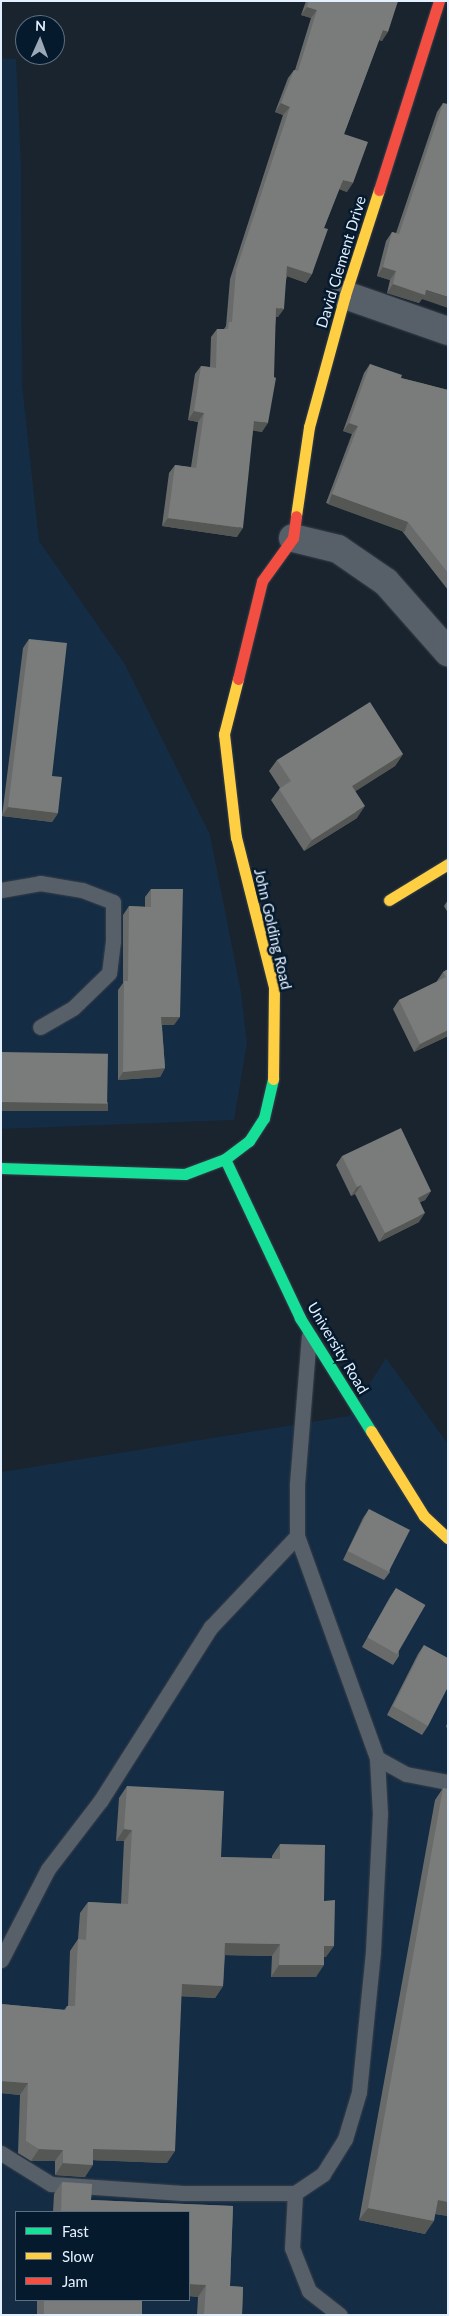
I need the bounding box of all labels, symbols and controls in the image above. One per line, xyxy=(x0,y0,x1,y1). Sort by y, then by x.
north arrow xyxy=(15,15,65,65)
text: N xyxy=(35,17,46,34)
street label: David Clement Drive xyxy=(312,194,370,330)
street label: John Golding Road xyxy=(250,867,296,991)
street label: University Road xyxy=(304,1299,372,1397)
legend xyxy=(15,2211,190,2301)
text: Fast xyxy=(62,2222,89,2240)
text: Slow xyxy=(62,2247,94,2265)
text: Jam xyxy=(62,2272,88,2290)

